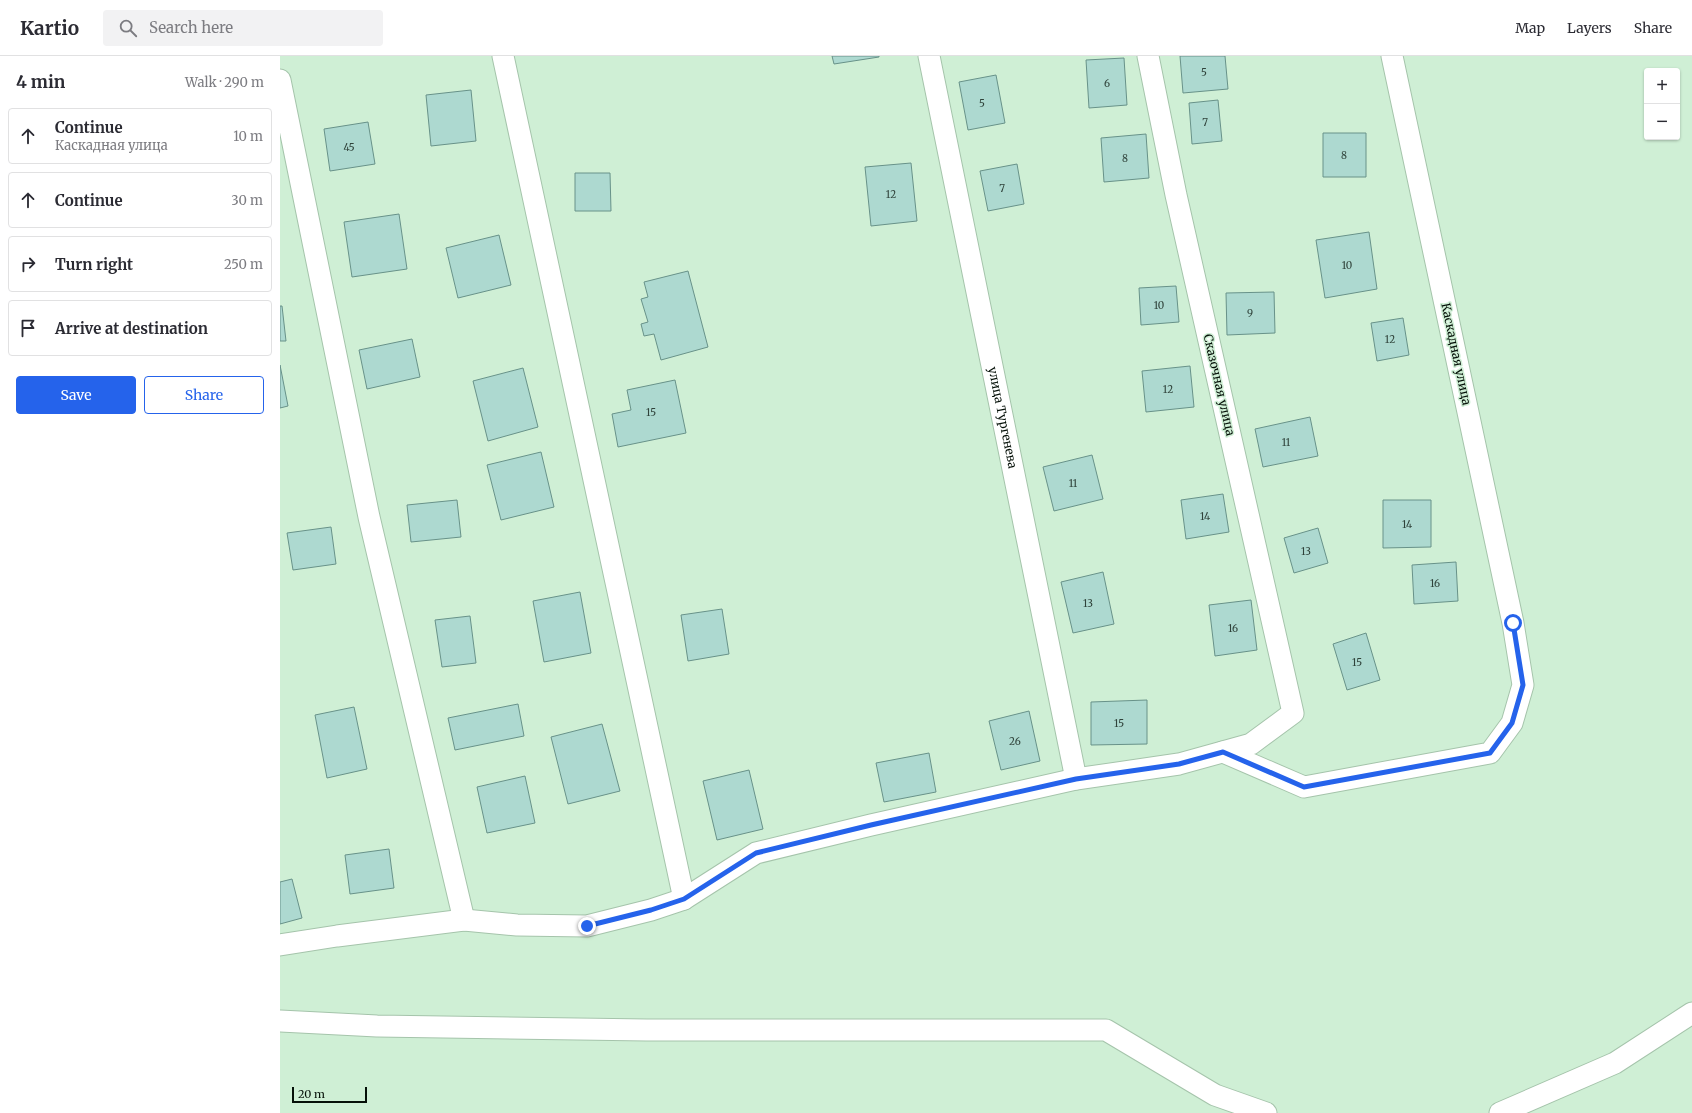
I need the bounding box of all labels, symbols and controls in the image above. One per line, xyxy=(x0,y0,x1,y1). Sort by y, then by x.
search box xyxy=(103,10,383,46)
text: Kartio xyxy=(20,16,79,40)
icon: search xyxy=(117,17,139,39)
text: Search here xyxy=(149,18,233,37)
text: Map xyxy=(1515,19,1545,37)
text: Layers xyxy=(1567,19,1612,37)
text: Share xyxy=(1634,19,1672,37)
house number: 5 xyxy=(1201,66,1207,79)
map controls xyxy=(1644,68,1680,140)
button: + xyxy=(1644,68,1680,104)
text: 4 min xyxy=(16,71,65,93)
text: Walk · 290 m xyxy=(185,74,264,91)
house number: 6 xyxy=(1104,77,1110,90)
house number: 5 xyxy=(979,97,985,110)
button: − xyxy=(1644,104,1680,140)
house number: 7 xyxy=(1202,116,1208,129)
text: Continue xyxy=(55,118,123,137)
icon: ahead xyxy=(17,125,39,147)
text: 10 m xyxy=(233,128,263,145)
text: Каскадная улица xyxy=(55,137,168,154)
house number: 45 xyxy=(343,141,355,154)
house number: 8 xyxy=(1341,149,1347,162)
house number: 8 xyxy=(1122,152,1128,165)
house number: 7 xyxy=(999,182,1005,195)
house number: 12 xyxy=(886,188,896,201)
icon: ahead xyxy=(17,189,39,211)
text: Continue xyxy=(55,191,123,210)
text: 30 m xyxy=(231,192,263,209)
icon: right xyxy=(17,253,39,275)
text: Turn right xyxy=(55,255,133,274)
text: 250 m xyxy=(224,256,263,273)
house number: 10 xyxy=(1342,259,1352,272)
house number: 10 xyxy=(1154,299,1164,312)
street label: Каскадная улица xyxy=(1438,301,1475,407)
house number: 9 xyxy=(1247,307,1253,320)
icon: arrive xyxy=(17,317,39,339)
text: Arrive at destination xyxy=(55,319,208,338)
street label: Сказочная улица xyxy=(1200,333,1239,438)
house number: 12 xyxy=(1385,333,1395,346)
street label: улица Тургенева xyxy=(985,365,1021,470)
button: Save xyxy=(16,376,136,414)
button: Share xyxy=(144,376,264,414)
house number: 12 xyxy=(1163,383,1173,396)
house number: 15 xyxy=(646,406,656,419)
house number: 11 xyxy=(1282,436,1291,449)
house number: 11 xyxy=(1069,477,1078,490)
house number: 14 xyxy=(1200,510,1210,523)
house number: 14 xyxy=(1402,518,1412,531)
house number: 13 xyxy=(1301,545,1311,558)
house number: 16 xyxy=(1430,577,1440,590)
house number: 13 xyxy=(1083,597,1093,610)
route start xyxy=(1504,614,1522,632)
house number: 16 xyxy=(1228,622,1238,635)
house number: 15 xyxy=(1352,656,1362,669)
house number: 15 xyxy=(1114,717,1124,730)
house number: 26 xyxy=(1009,735,1021,748)
route end xyxy=(578,917,596,935)
scale bar xyxy=(292,1085,367,1104)
text: 20 m xyxy=(298,1087,325,1101)

